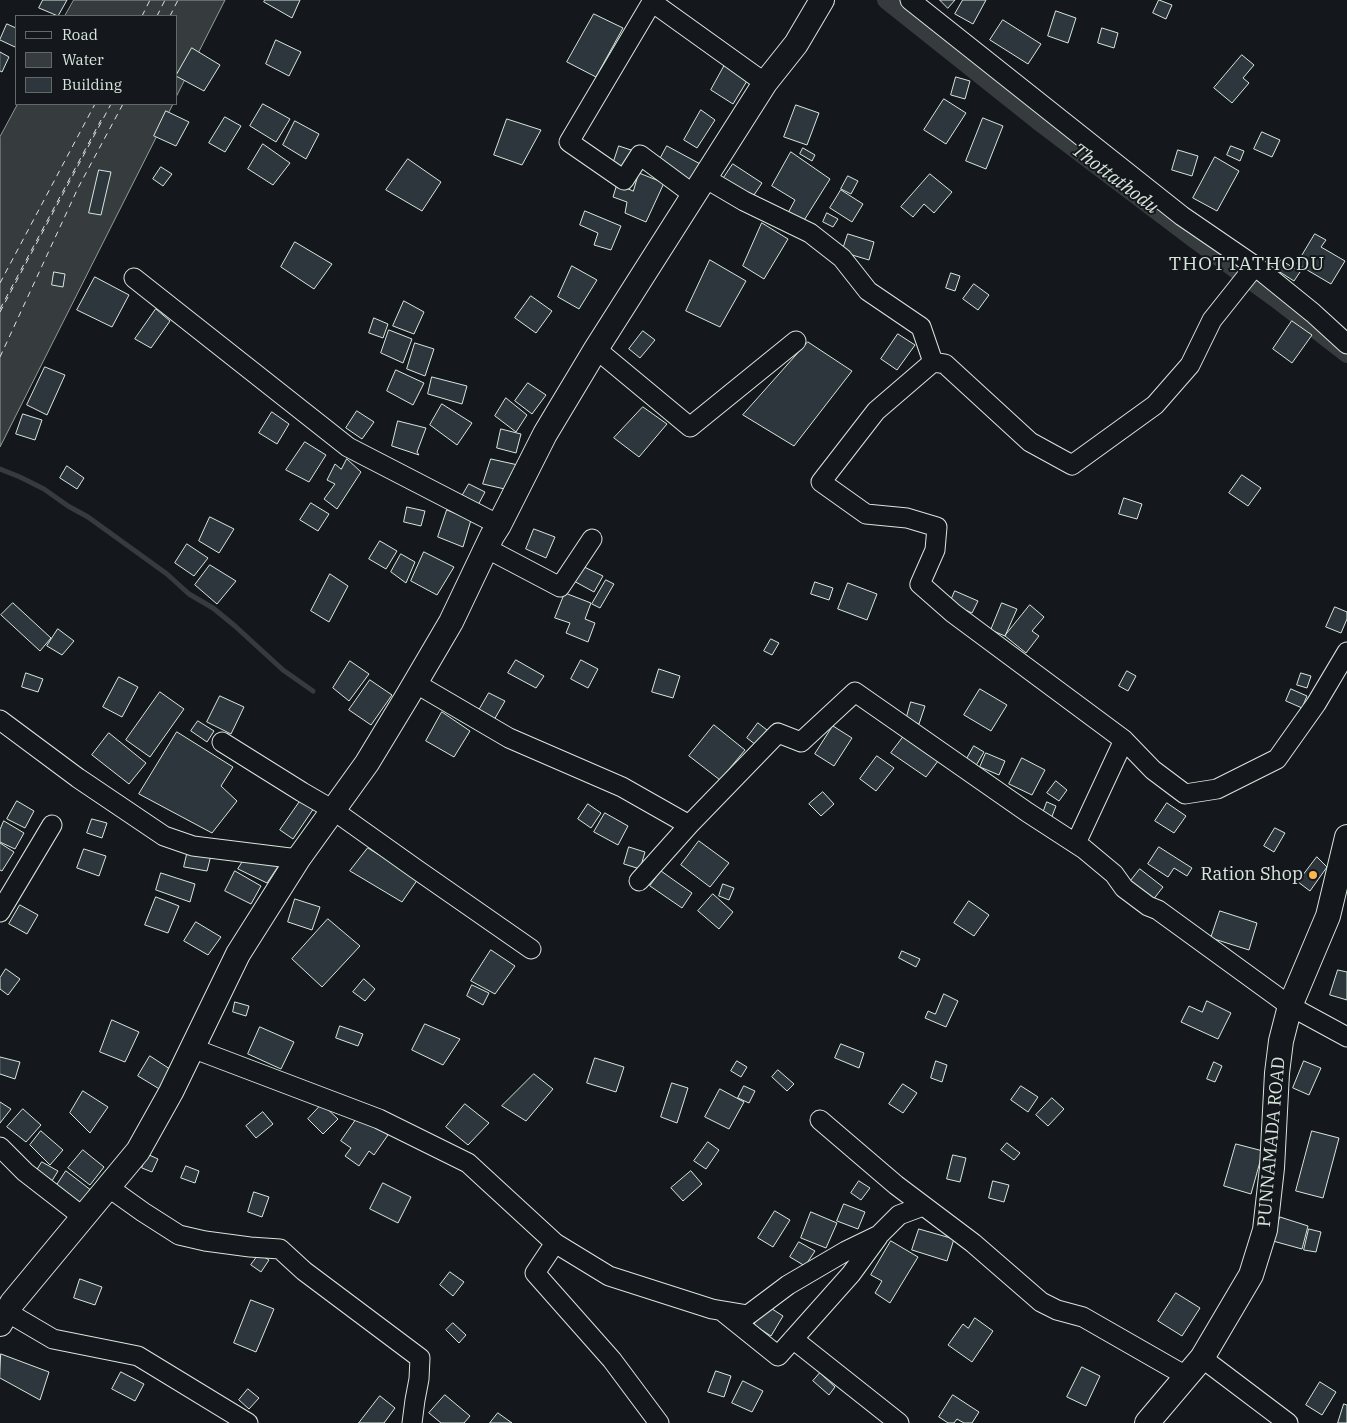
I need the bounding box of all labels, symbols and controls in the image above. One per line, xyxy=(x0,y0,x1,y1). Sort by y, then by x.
legend xyxy=(15,15,178,105)
text: Road xyxy=(62,25,98,44)
text: Water xyxy=(62,50,104,69)
text: Building xyxy=(62,75,122,94)
water label: Thottathodu xyxy=(1067,139,1163,219)
district label: THOTTATHODU xyxy=(1167,254,1327,276)
place label: Ration Shop xyxy=(1200,864,1303,886)
marker: Ration Shop xyxy=(1307,869,1319,881)
street label: PUNNAMADA ROAD xyxy=(1254,1056,1290,1228)

